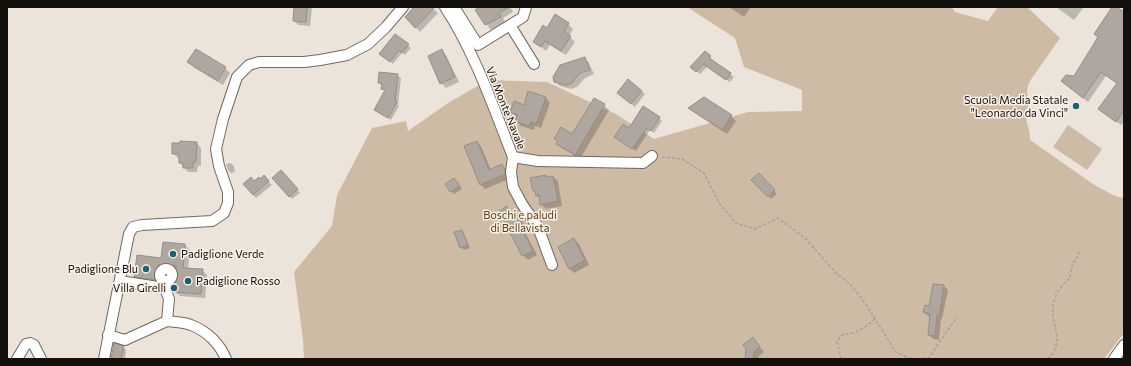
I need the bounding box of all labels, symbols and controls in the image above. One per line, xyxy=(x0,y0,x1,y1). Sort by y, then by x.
street label: Via Monte Navale xyxy=(484,65,529,151)
place label: Scuola Media Statale "Leonardo da Vinci" xyxy=(964,93,1068,119)
marker: Scuola Media Statale "Leonardo da Vinci" xyxy=(1071,101,1081,111)
park label: Boschi e paludi di Bellavista xyxy=(483,208,557,234)
place label: Padiglione Verde xyxy=(181,247,264,260)
marker: Padiglione Verde xyxy=(168,249,178,259)
place label: Padiglione Blu xyxy=(68,262,138,275)
marker: Padiglione Blu xyxy=(141,264,151,274)
place label: Padiglione Rosso xyxy=(196,274,281,287)
marker: Padiglione Rosso xyxy=(183,276,193,286)
place label: Villa Girelli xyxy=(113,281,166,294)
marker: Villa Girelli xyxy=(169,283,179,293)

